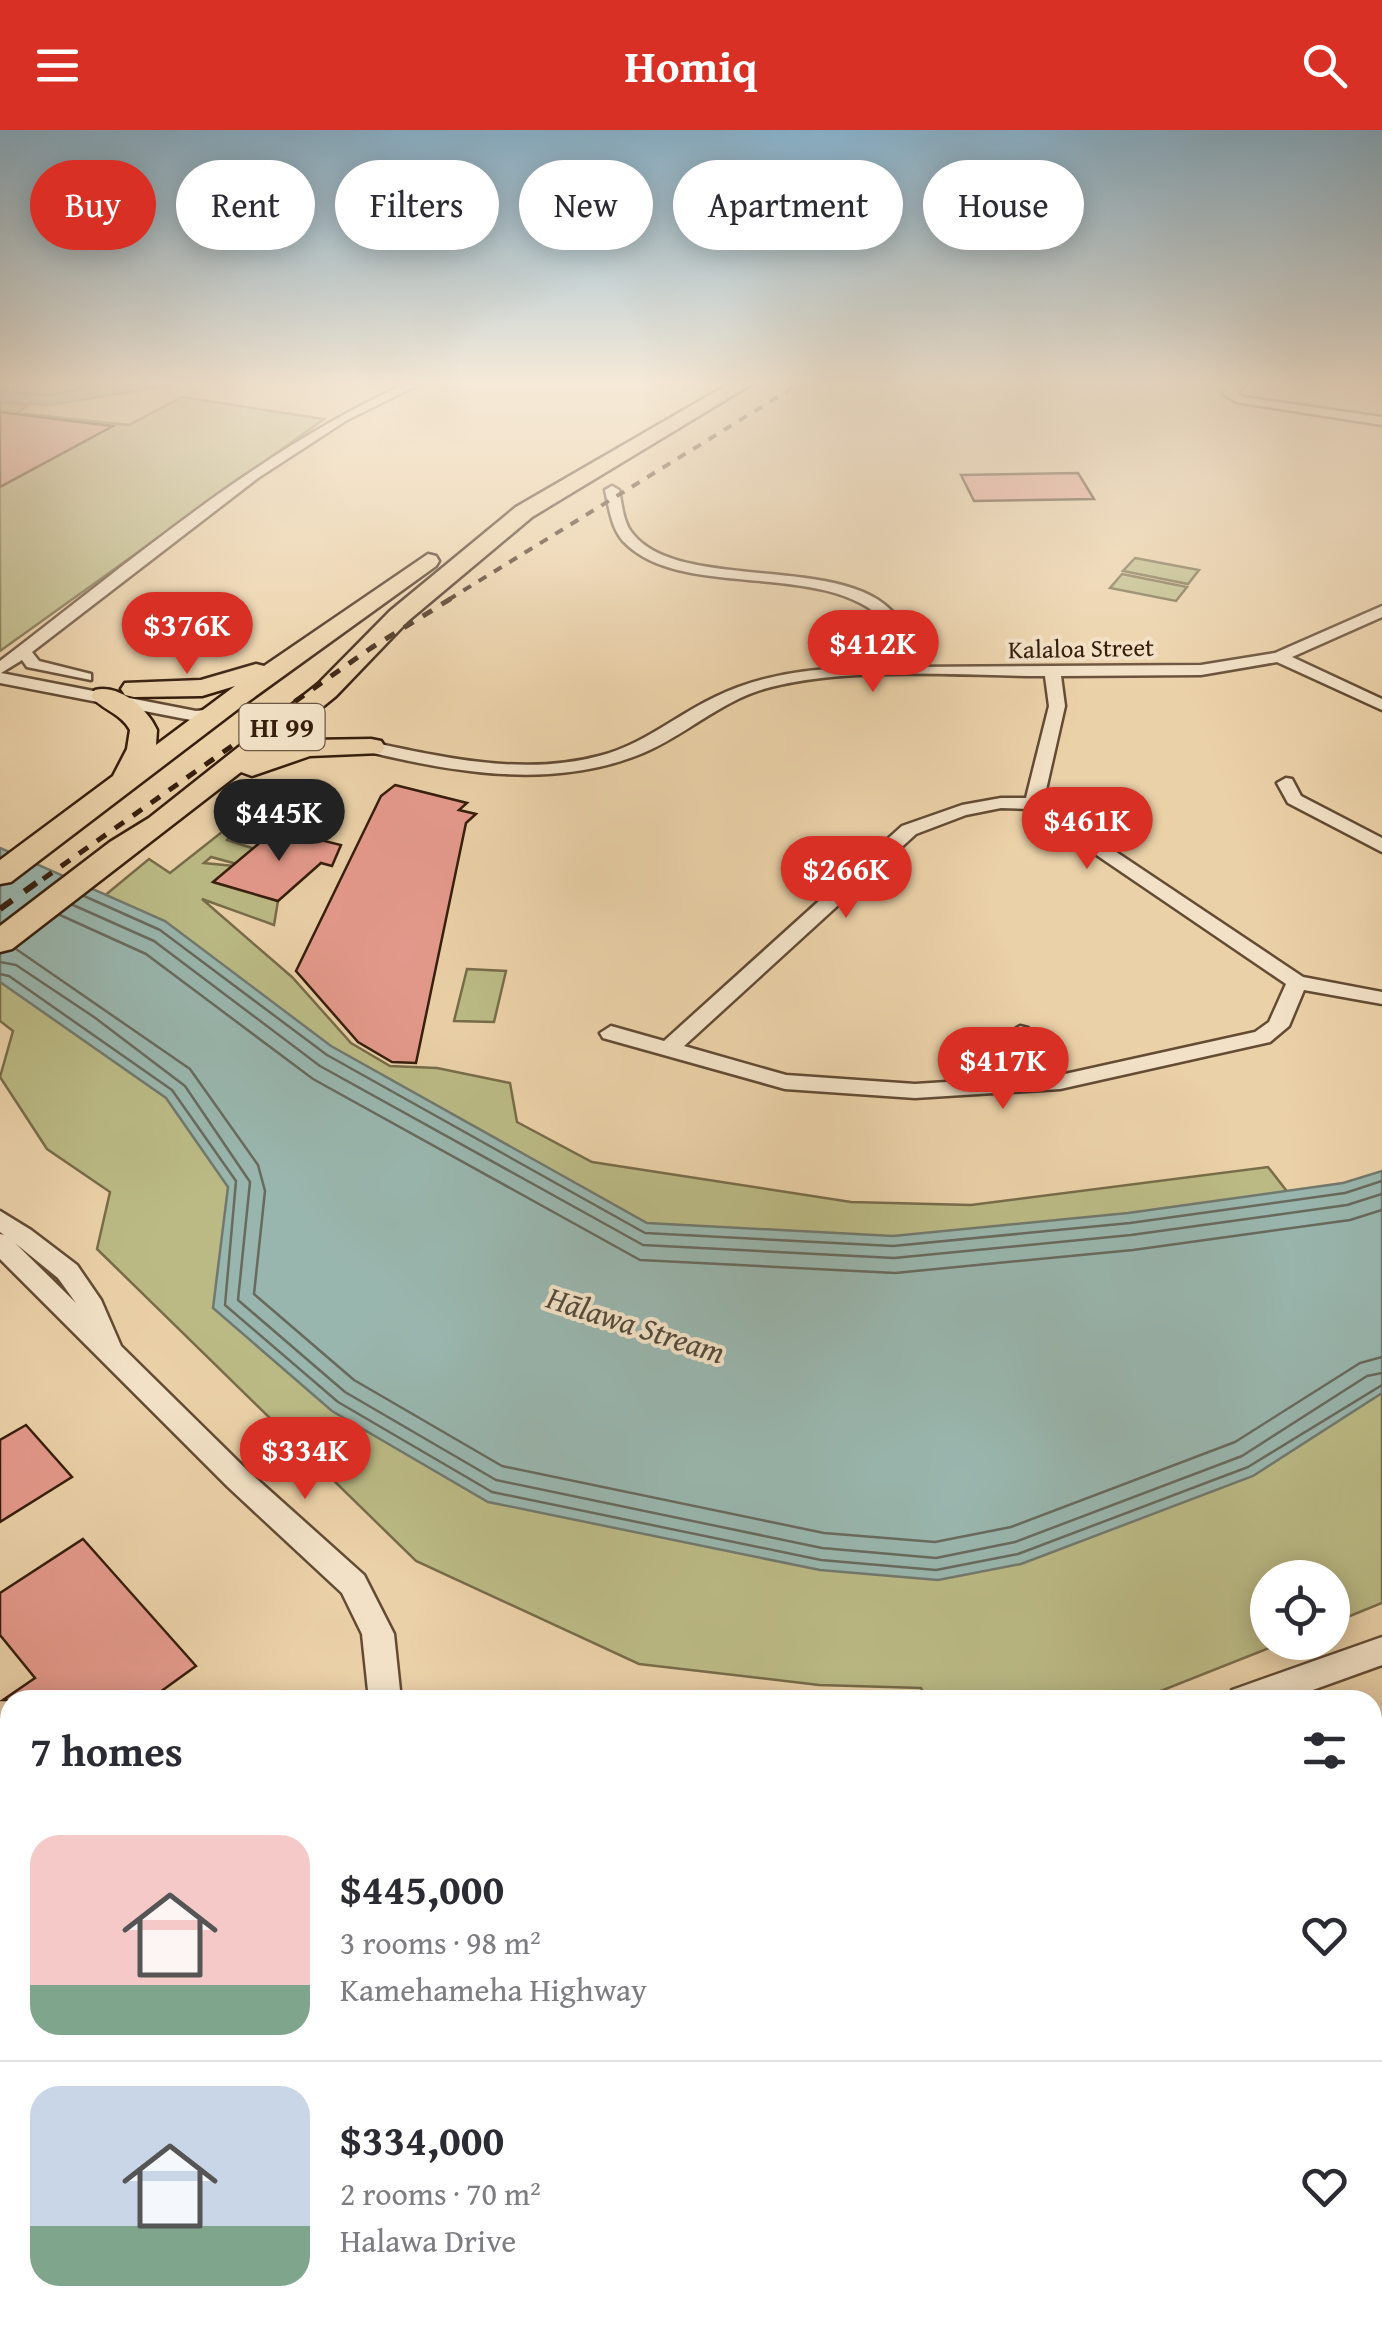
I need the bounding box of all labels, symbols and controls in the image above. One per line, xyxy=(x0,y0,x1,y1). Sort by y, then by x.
text: Homiq xyxy=(625,33,757,98)
icon: menu xyxy=(30,38,85,93)
icon: search xyxy=(1297,38,1352,93)
chip: Buy xyxy=(30,160,156,250)
chip: Rent xyxy=(176,160,315,250)
chip: Filters xyxy=(335,160,499,250)
chip: New xyxy=(519,160,653,250)
chip: Apartment xyxy=(673,160,903,250)
chip: House xyxy=(923,160,1084,250)
pin: $376K xyxy=(117,592,257,677)
text: $376K xyxy=(144,601,230,648)
pin: $412K xyxy=(803,610,943,695)
text: $412K xyxy=(830,619,916,666)
street label: Kalaloa Street xyxy=(1008,629,1154,667)
road number: HI 99 xyxy=(240,704,324,750)
pin: $445K xyxy=(209,779,349,864)
pin: $461K xyxy=(1017,787,1157,872)
text: $445K xyxy=(236,788,322,835)
text: $461K xyxy=(1044,796,1130,843)
pin: $266K xyxy=(776,836,916,921)
text: $266K xyxy=(803,845,889,892)
pin: $417K xyxy=(933,1027,1073,1112)
text: $417K xyxy=(960,1036,1046,1083)
water label: Hālawa Stream xyxy=(540,1273,732,1376)
pin: $334K xyxy=(235,1417,375,1502)
text: $334K xyxy=(262,1426,348,1473)
map controls xyxy=(1250,1560,1350,1660)
button: locate xyxy=(1250,1560,1350,1660)
text: 7 homes xyxy=(30,1720,183,1781)
icon: filters xyxy=(1297,1723,1352,1778)
text: $445,000 xyxy=(340,1858,504,1919)
icon: home xyxy=(110,1875,230,1995)
icon: heart xyxy=(1297,1908,1352,1963)
text: 3 rooms · 98 m² xyxy=(340,1919,541,1966)
text: Kamehameha Highway xyxy=(340,1966,647,2013)
text: $334,000 xyxy=(340,2109,504,2170)
icon: home xyxy=(110,2126,230,2246)
icon: heart xyxy=(1297,2159,1352,2214)
text: 2 rooms · 70 m² xyxy=(340,2170,541,2217)
text: Halawa Drive xyxy=(340,2217,516,2264)

